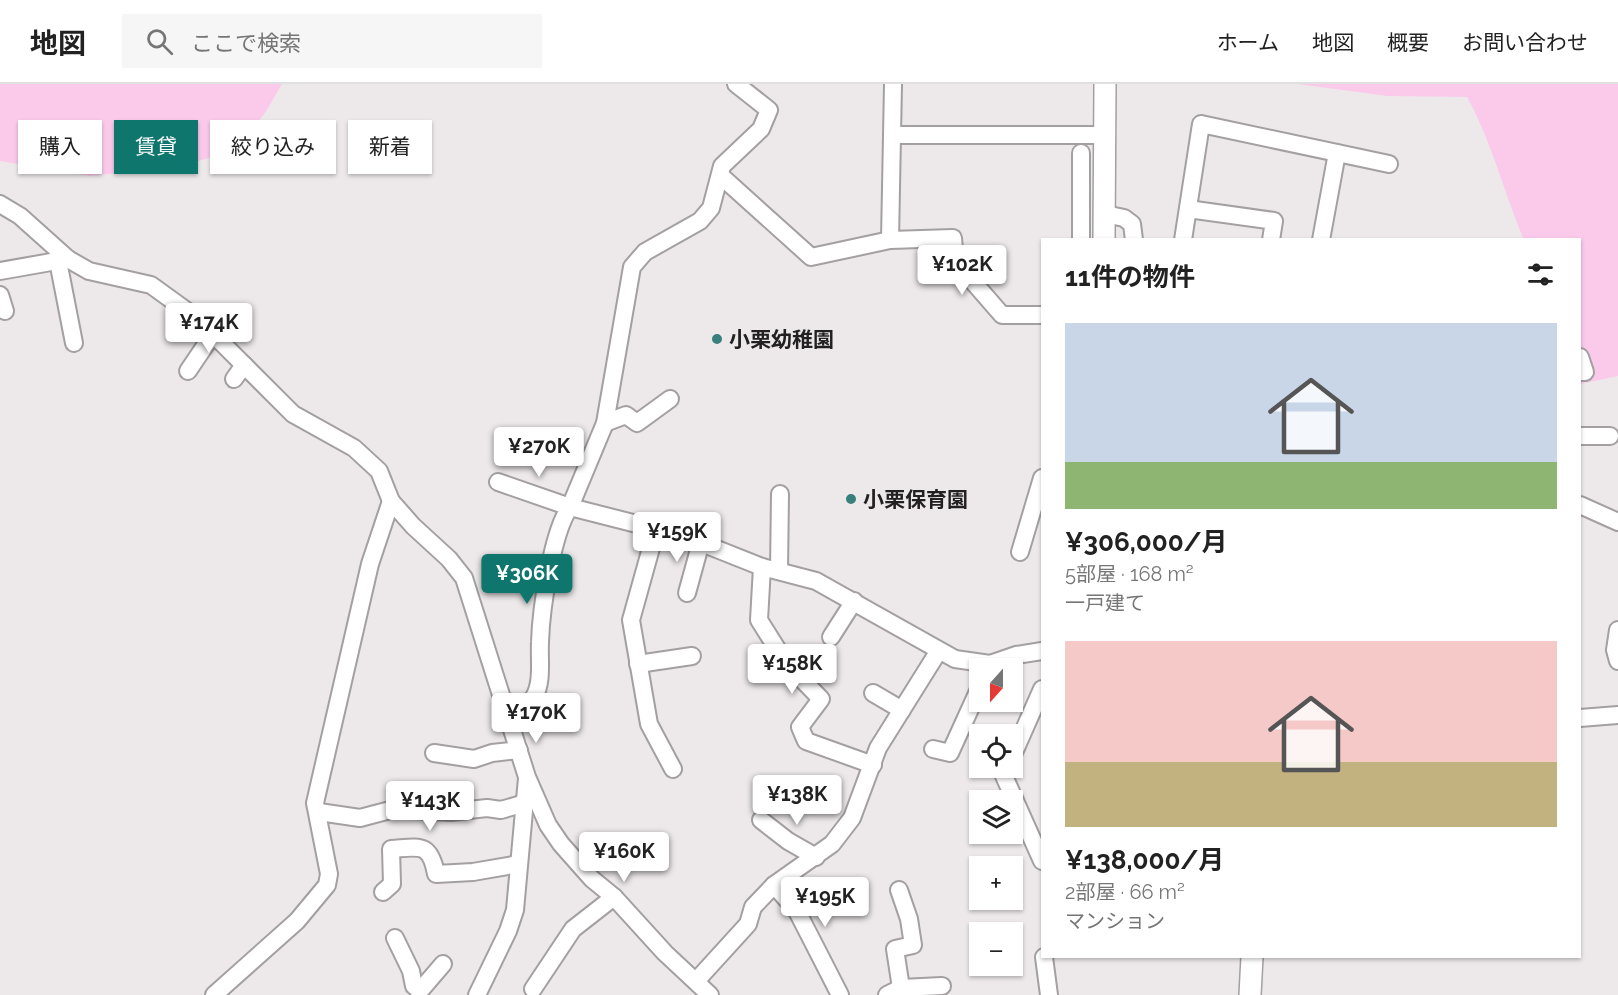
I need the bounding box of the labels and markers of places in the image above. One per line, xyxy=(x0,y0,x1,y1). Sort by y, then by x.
pin: ¥102K xyxy=(920,245,1004,296)
pin: ¥174K xyxy=(167,303,251,354)
place label: 小栗幼稚園 xyxy=(729,327,834,352)
marker: 小栗幼稚園 xyxy=(710,332,724,346)
pin: ¥270K xyxy=(497,427,581,478)
place label: 小栗保育園 xyxy=(863,487,968,512)
marker: 小栗保育園 xyxy=(844,492,858,506)
pin: ¥159K xyxy=(635,512,719,563)
pin: ¥306K xyxy=(485,554,569,605)
pin: ¥158K xyxy=(750,644,834,695)
pin: ¥170K xyxy=(494,693,578,744)
pin: ¥138K xyxy=(755,775,839,826)
pin: ¥143K xyxy=(388,781,472,832)
pin: ¥160K xyxy=(582,832,666,883)
pin: ¥195K xyxy=(783,877,867,928)

